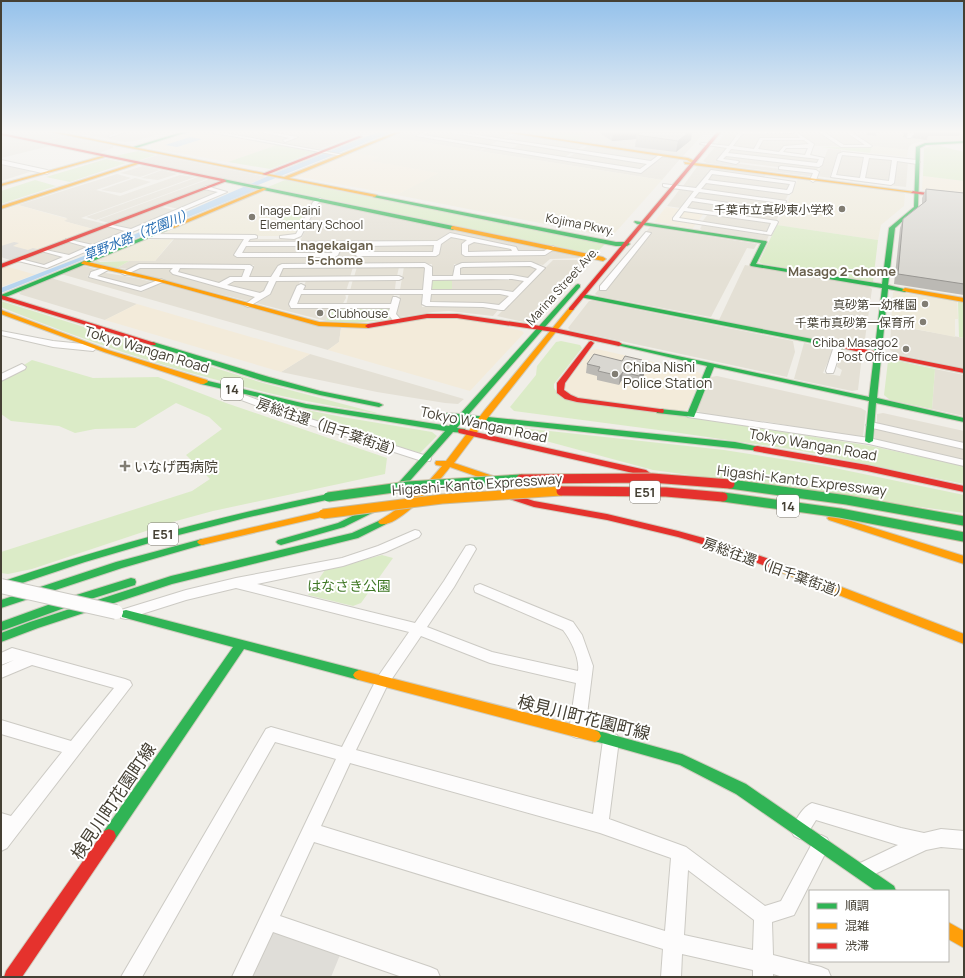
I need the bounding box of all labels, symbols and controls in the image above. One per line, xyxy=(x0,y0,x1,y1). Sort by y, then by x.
place label: 千葉市立真砂東小学校 xyxy=(714,201,834,218)
place label: Inage Daini Elementary School xyxy=(260,202,363,233)
water label: 草野水路（花園川） xyxy=(80,204,196,264)
marker: 千葉市立真砂東小学校 xyxy=(837,204,847,214)
street label: Kojima Pkwy. xyxy=(544,209,616,239)
marker: Inage Daini Elementary School xyxy=(247,212,257,222)
district label: Inagekaigan 5-chome xyxy=(297,236,373,269)
street label: Marina Street Ave. xyxy=(522,243,602,329)
district label: Masago 2-chome xyxy=(788,262,896,280)
place label: 真砂第一幼稚園 xyxy=(833,296,917,313)
marker: 真砂第一幼稚園 xyxy=(920,299,930,309)
place label: Clubhouse xyxy=(328,305,388,322)
marker: Clubhouse xyxy=(315,308,325,318)
place label: 千葉市真砂第一保育所 xyxy=(795,314,915,331)
marker: 千葉市真砂第一保育所 xyxy=(918,317,928,327)
street label: Tokyo Wangan Road xyxy=(82,321,212,377)
place label: Chiba Masago2 Post Office xyxy=(813,334,898,365)
marker: Chiba Masago2 Post Office xyxy=(901,344,911,354)
place label: Chiba Nishi Police Station xyxy=(623,357,712,392)
marker: Chiba Nishi Police Station xyxy=(610,369,620,379)
road number: 14 xyxy=(221,378,243,400)
street label: 房総往還（旧千葉街道） xyxy=(254,393,406,461)
street label: Tokyo Wangan Road xyxy=(419,401,549,447)
street label: Tokyo Wangan Road xyxy=(748,423,878,465)
place label: いなげ西病院 xyxy=(134,457,218,476)
marker: いなげ西病院 xyxy=(119,460,131,472)
street label: Higashi-Kanto Expressway xyxy=(716,460,889,500)
street label: Higashi-Kanto Expressway xyxy=(391,469,563,499)
road number: E51 xyxy=(630,481,660,503)
road number: 14 xyxy=(777,495,799,517)
road number: E51 xyxy=(148,523,178,545)
street label: 房総往還（旧千葉街道） xyxy=(700,533,852,603)
park label: はなさき公園 xyxy=(307,576,391,595)
street label: 検見川町花園町線 xyxy=(515,689,653,745)
street label: 検見川町花園町線 xyxy=(65,738,161,864)
legend xyxy=(809,890,949,962)
text: 順調 xyxy=(845,897,869,914)
text: 混雑 xyxy=(845,917,869,934)
text: 渋滞 xyxy=(845,937,869,954)

